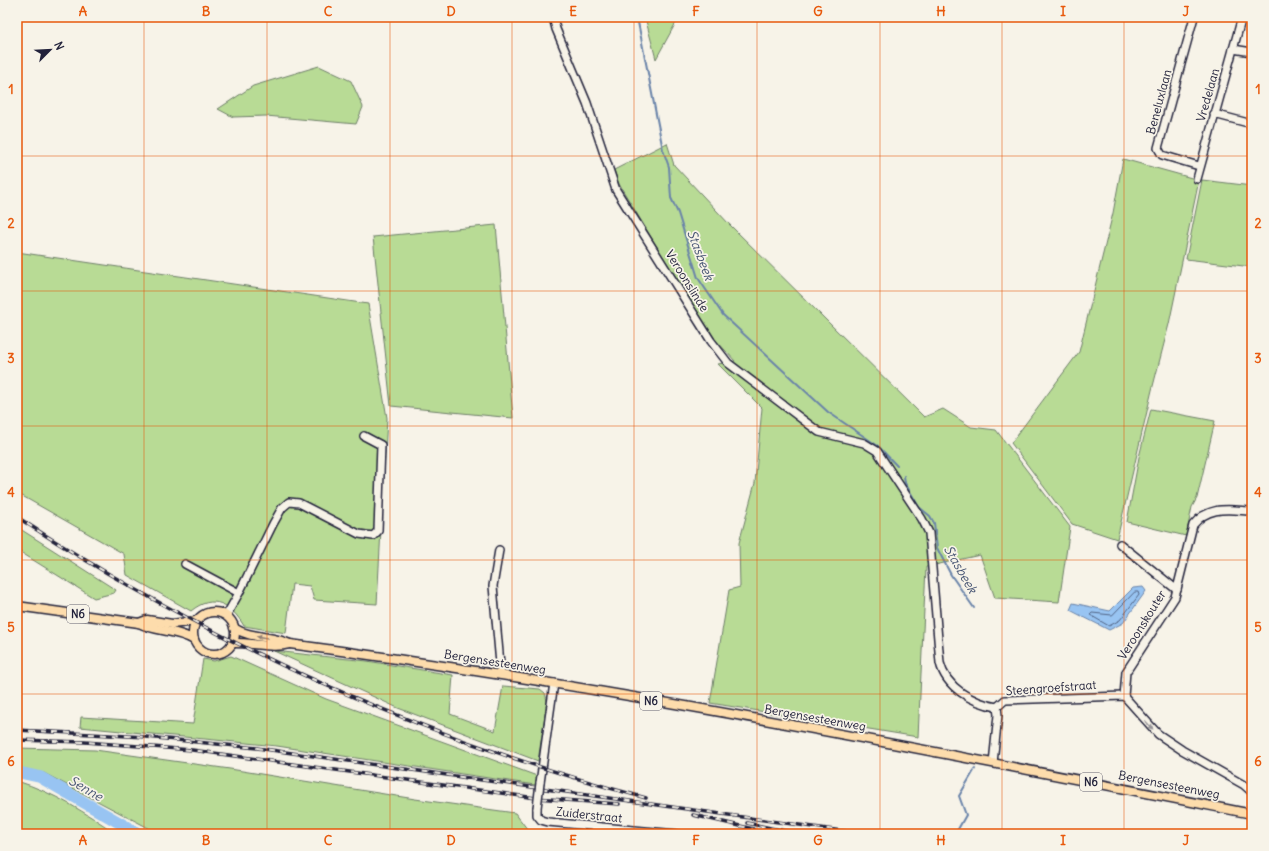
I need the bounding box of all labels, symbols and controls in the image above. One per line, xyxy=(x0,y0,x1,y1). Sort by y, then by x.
text: A xyxy=(79,3,88,20)
text: B xyxy=(202,3,211,20)
text: C xyxy=(324,3,333,20)
text: D xyxy=(446,3,456,20)
text: E xyxy=(569,3,577,20)
text: F xyxy=(692,3,700,20)
text: G xyxy=(813,3,823,20)
text: H xyxy=(936,3,946,20)
text: I xyxy=(1060,3,1066,20)
text: J xyxy=(1183,3,1190,20)
north arrow xyxy=(30,30,70,70)
text: N xyxy=(51,40,67,52)
street label: Vredelaan xyxy=(1193,66,1222,123)
street label: Beneluxlaan xyxy=(1143,68,1174,136)
text: 1 xyxy=(8,81,14,98)
text: 1 xyxy=(1255,81,1261,98)
text: 2 xyxy=(7,215,15,232)
text: 2 xyxy=(1254,215,1262,232)
water label: Stasbeek xyxy=(683,228,718,284)
street label: Veroonslinde xyxy=(663,247,712,314)
text: 3 xyxy=(7,350,15,367)
text: 3 xyxy=(1254,350,1262,367)
text: 4 xyxy=(7,484,15,501)
text: 4 xyxy=(1254,484,1262,501)
water label: Stasbeek xyxy=(940,542,982,597)
street label: Veroonskouter xyxy=(1114,587,1169,662)
road number: N6 xyxy=(67,605,89,623)
text: 5 xyxy=(7,619,15,636)
text: 5 xyxy=(1254,619,1262,636)
one-way arrow xyxy=(256,634,268,640)
street label: Bergensesteenweg xyxy=(443,646,547,677)
street label: Steengroefstraat xyxy=(1005,677,1097,698)
road number: N6 xyxy=(640,692,662,710)
street label: Bergensesteenweg xyxy=(763,701,867,734)
one-way arrow xyxy=(1145,720,1154,730)
text: 6 xyxy=(7,753,15,770)
text: 6 xyxy=(1254,753,1262,770)
street label: Bergensesteenweg xyxy=(1117,767,1221,802)
water label: Senne xyxy=(66,772,107,805)
road number: N6 xyxy=(1080,773,1102,791)
street label: Zuiderstraat xyxy=(555,804,623,825)
text: A xyxy=(79,832,88,849)
text: B xyxy=(202,832,211,849)
text: C xyxy=(324,832,333,849)
text: D xyxy=(446,832,456,849)
text: E xyxy=(569,832,577,849)
text: F xyxy=(692,832,700,849)
text: G xyxy=(813,832,823,849)
text: H xyxy=(936,832,946,849)
text: I xyxy=(1060,832,1066,849)
text: J xyxy=(1183,832,1190,849)

